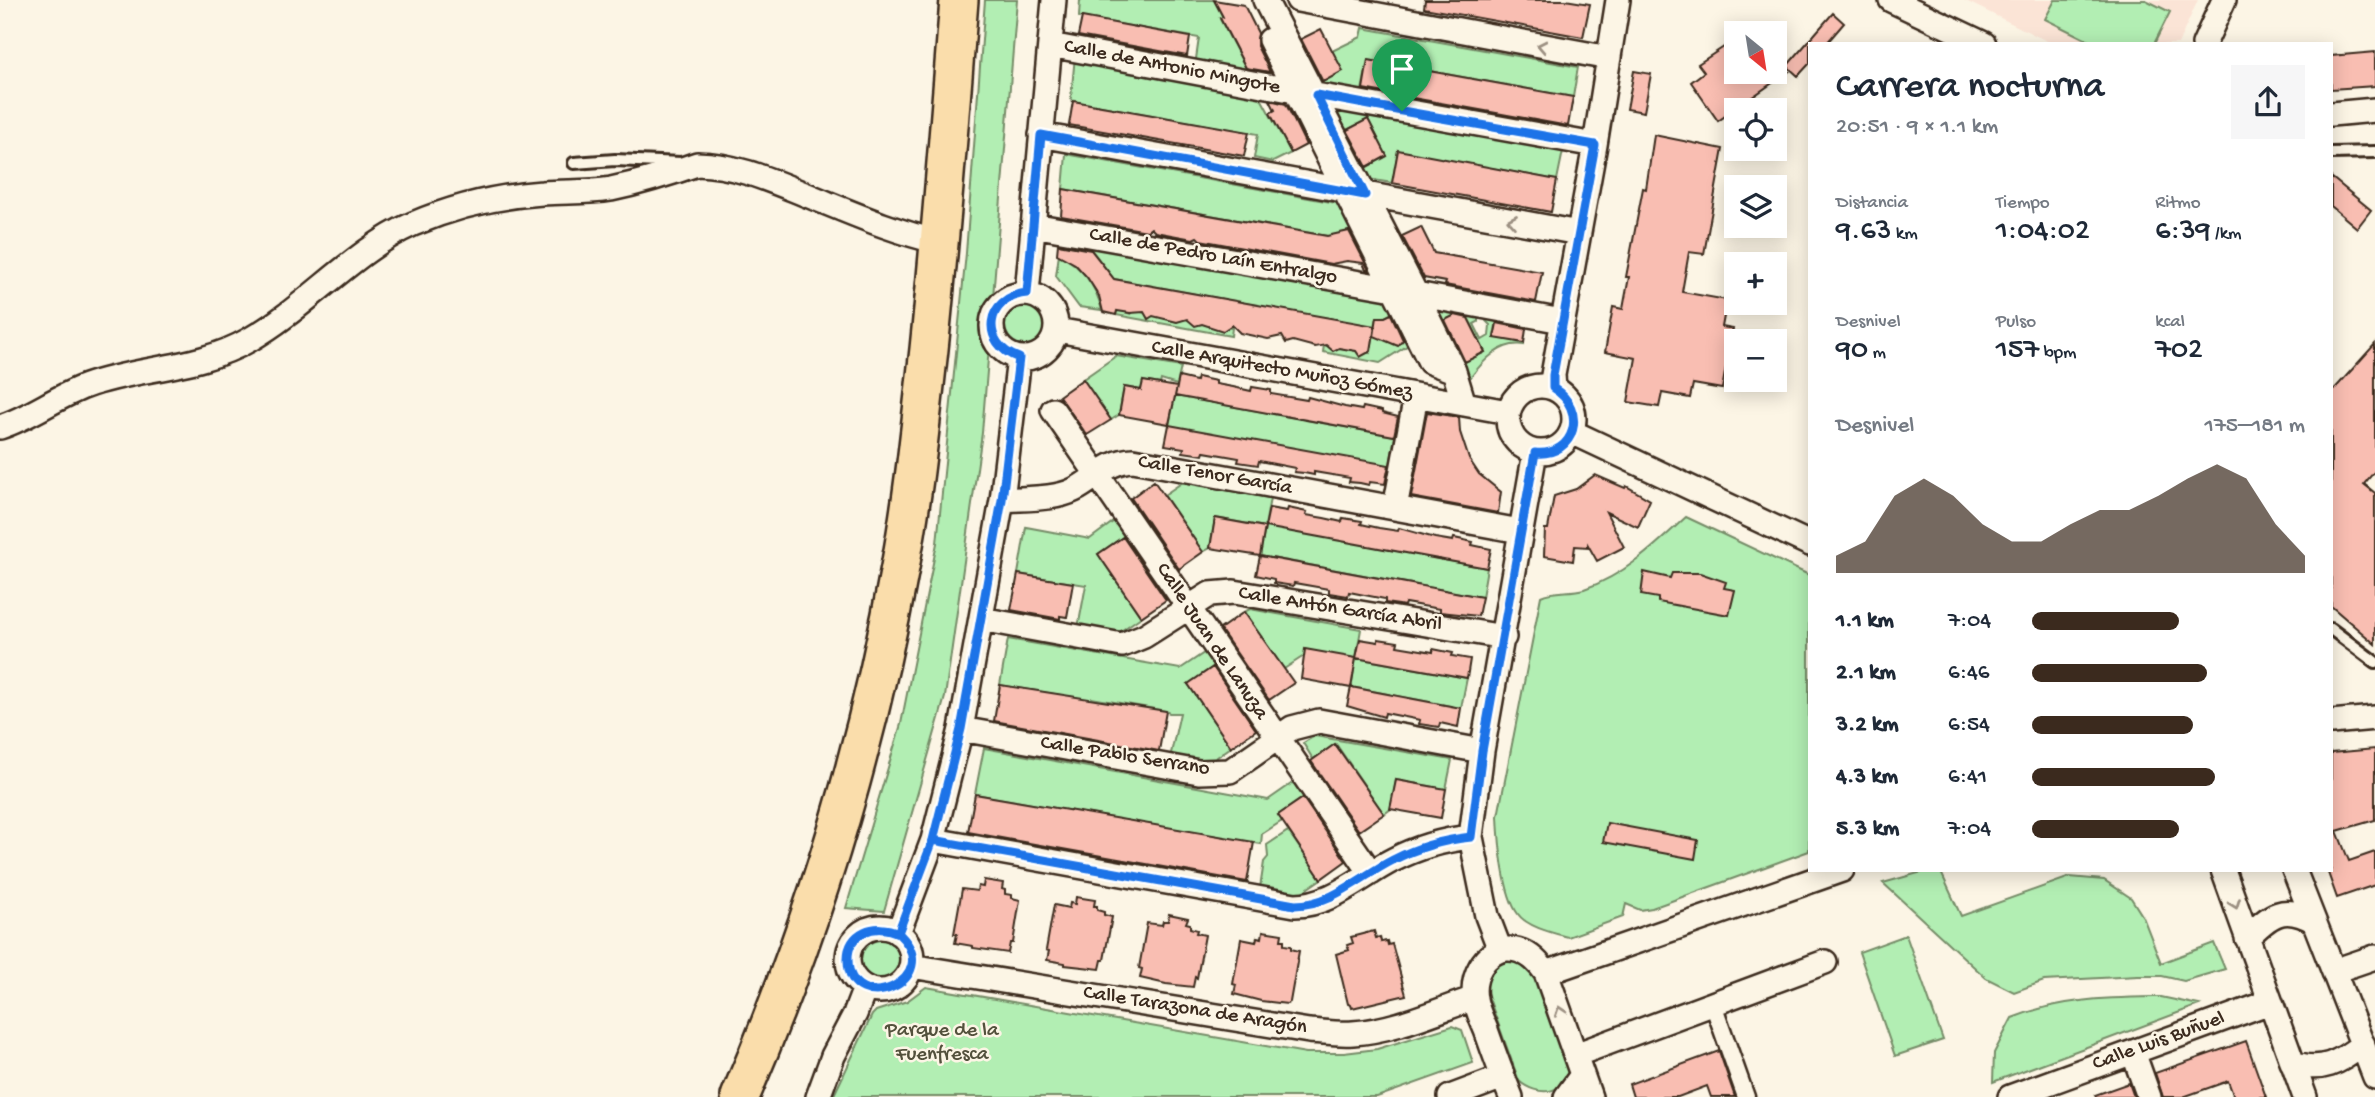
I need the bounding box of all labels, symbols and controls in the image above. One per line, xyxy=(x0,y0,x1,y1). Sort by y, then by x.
north arrow xyxy=(1724,21,1787,84)
map controls xyxy=(1724,21,1787,392)
street label: Calle de Antonio Mingote xyxy=(1062,35,1283,101)
pin xyxy=(1372,39,1432,111)
one-way arrow xyxy=(1536,39,1548,54)
icon: arrive xyxy=(1383,50,1421,88)
button: share xyxy=(2231,65,2305,139)
text: Carrera nocturna xyxy=(1836,66,2104,110)
button: locate xyxy=(1724,98,1787,161)
text: 20:51 · 9 × 1.1 km xyxy=(1836,114,1998,141)
button: layers xyxy=(1724,175,1787,238)
text: Distancia xyxy=(1836,192,1908,215)
text: Tiempo xyxy=(1996,192,2050,215)
text: Ritmo xyxy=(2155,192,2201,215)
one-way arrow xyxy=(1506,214,1518,229)
text: 9.63 xyxy=(1836,215,1891,250)
text: 1:04:02 xyxy=(1996,215,2090,250)
text: 6:39 xyxy=(2155,215,2211,250)
street label: Calle de Pedro Laín Entralgo xyxy=(1087,223,1339,291)
text: km xyxy=(1891,223,1918,246)
text: /km xyxy=(2211,223,2242,246)
button: + xyxy=(1724,252,1787,315)
text: Desnivel xyxy=(1836,311,1901,334)
text: Pulso xyxy=(1996,311,2036,334)
text: kcal xyxy=(2155,311,2185,334)
button: − xyxy=(1724,329,1787,392)
text: 90 xyxy=(1836,334,1868,369)
text: 157 xyxy=(1996,334,2039,369)
text: 702 xyxy=(2155,334,2203,369)
street label: Calle Arquitecto Muñoz Gómez xyxy=(1150,336,1415,406)
text: m xyxy=(1868,342,1886,365)
text: bpm xyxy=(2039,342,2077,365)
text: Desnivel xyxy=(1836,413,1914,440)
text: 175–181 m xyxy=(2205,413,2305,440)
street label: Calle Tenor García xyxy=(1136,450,1295,502)
street label: Calle Juan de Lanuza xyxy=(1149,559,1274,726)
street label: Calle Antón García Abril xyxy=(1236,582,1444,638)
text: 1.1 km xyxy=(1836,608,1894,635)
text: 7:04 xyxy=(1948,608,1991,635)
text: 2.1 km xyxy=(1836,660,1896,687)
text: 6:46 xyxy=(1948,660,1989,687)
text: 3.2 km xyxy=(1836,712,1898,739)
text: 6:54 xyxy=(1948,712,1990,739)
street label: Calle Pablo Serrano xyxy=(1039,731,1211,783)
text: 4.3 km xyxy=(1836,764,1898,791)
text: 6:41 xyxy=(1948,764,1987,791)
text: 5.3 km xyxy=(1836,816,1899,843)
text: 7:04 xyxy=(1948,816,1991,843)
one-way arrow xyxy=(2227,897,2241,909)
street label: Calle Tarazona de Aragón xyxy=(1081,981,1309,1041)
one-way arrow xyxy=(1554,1005,1568,1018)
street label: Calle Luis Buñuel xyxy=(2090,1007,2228,1077)
park label: Parque de la Fuenfresca xyxy=(884,1019,1000,1068)

